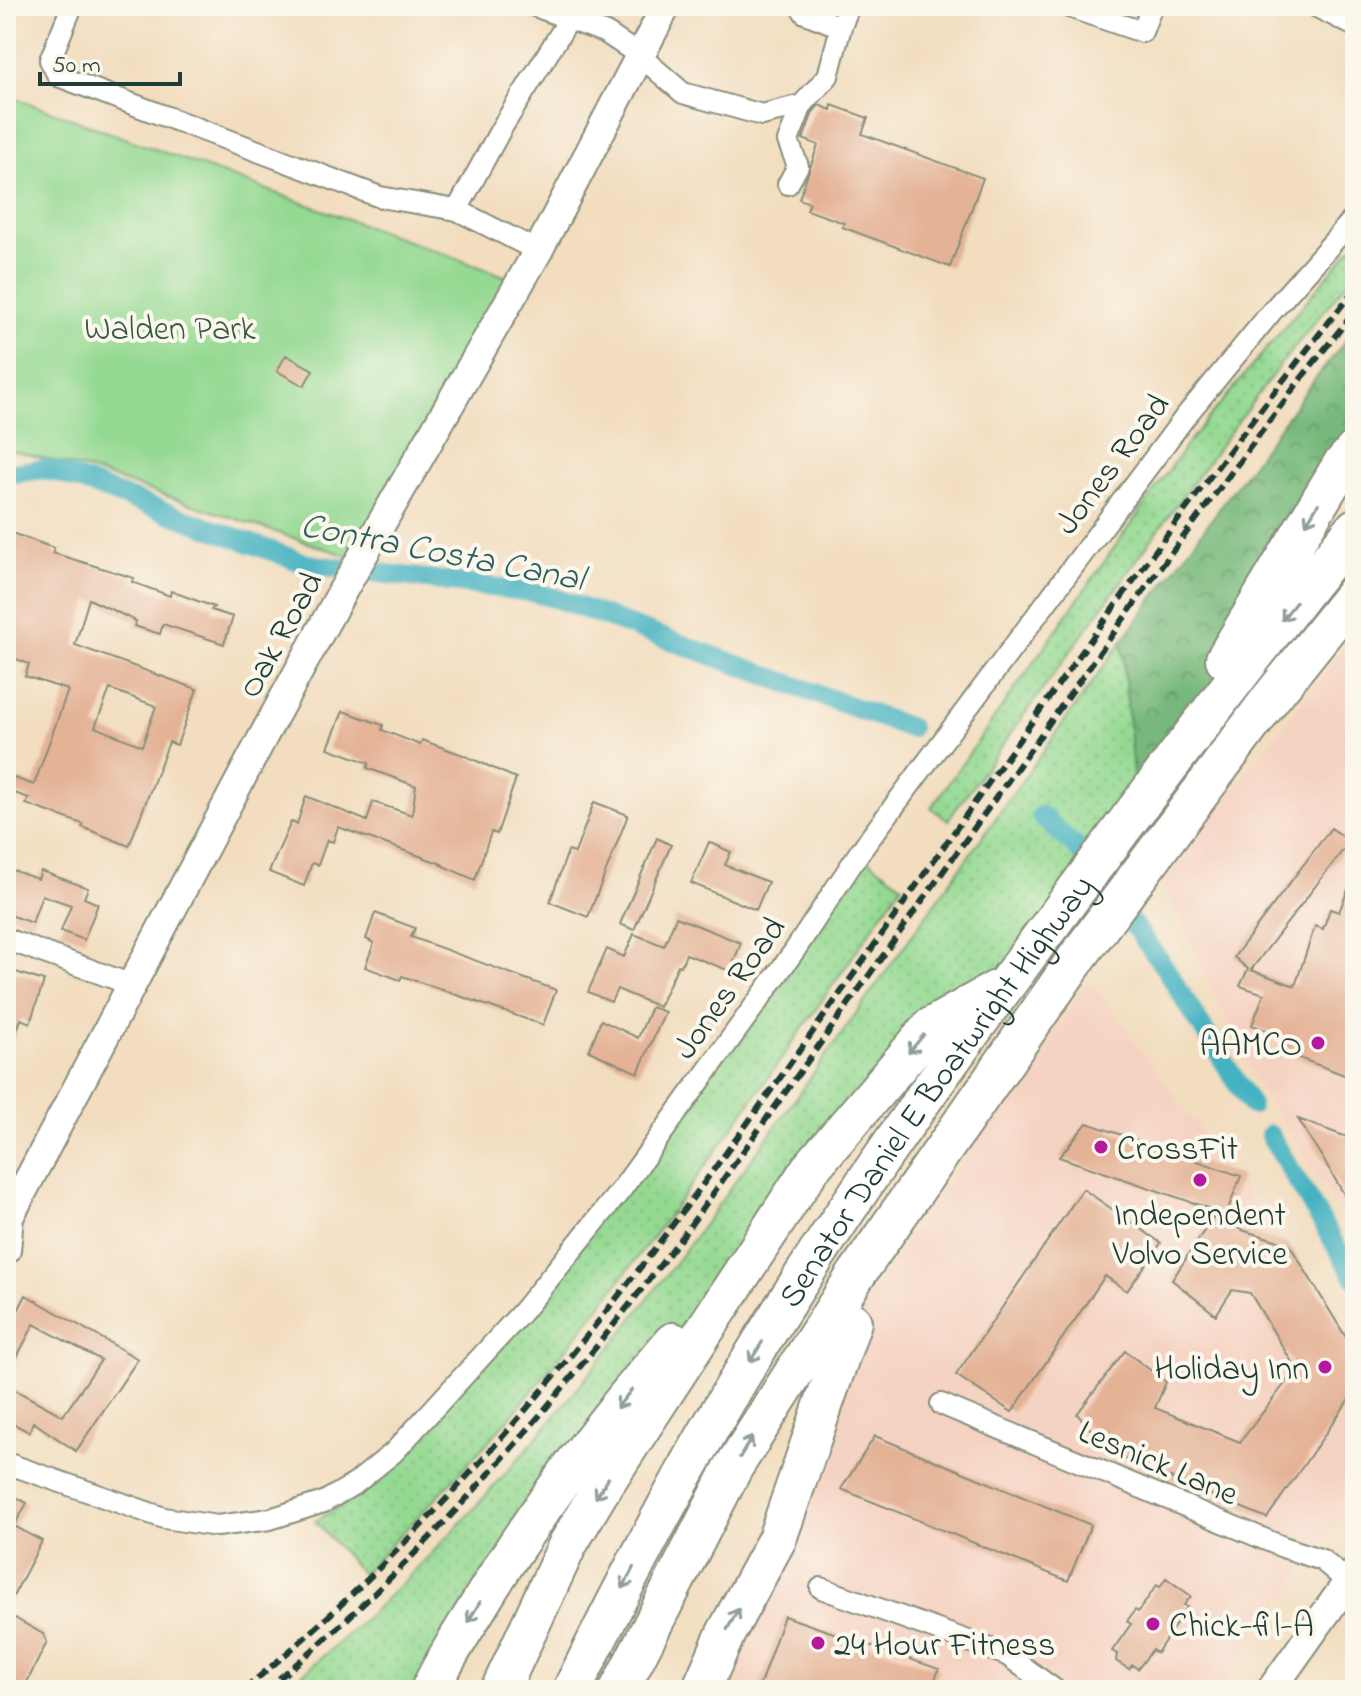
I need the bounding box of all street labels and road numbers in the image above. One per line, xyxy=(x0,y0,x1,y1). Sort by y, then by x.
street label: Jones Road xyxy=(1044,384,1184,547)
street label: Oak Road xyxy=(227,563,338,708)
street label: Senator Daniel E Boatwright Highway xyxy=(768,866,1108,1319)
street label: Jones Road xyxy=(662,907,800,1071)
street label: Lesnick Lane xyxy=(1070,1409,1246,1521)

